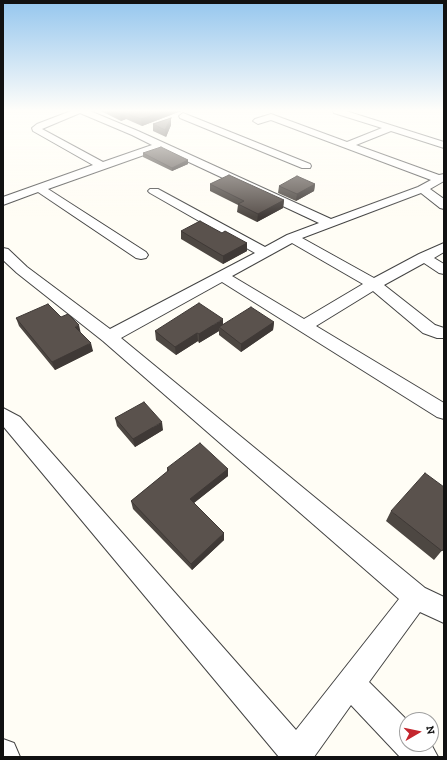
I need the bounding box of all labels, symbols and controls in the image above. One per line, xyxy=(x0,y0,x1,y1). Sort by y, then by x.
north arrow xyxy=(399,712,439,752)
text: N xyxy=(423,725,437,735)

